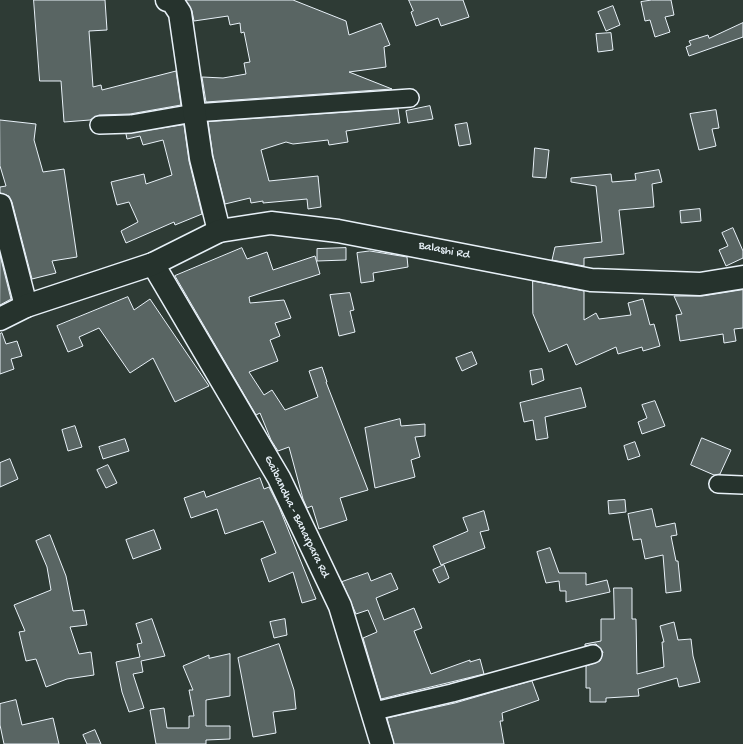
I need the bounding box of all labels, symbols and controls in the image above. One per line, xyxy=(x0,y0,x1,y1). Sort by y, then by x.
street label: Balashi Rd xyxy=(417,239,471,263)
street label: Gaibandha - Banarpara Rd xyxy=(260,454,332,580)

